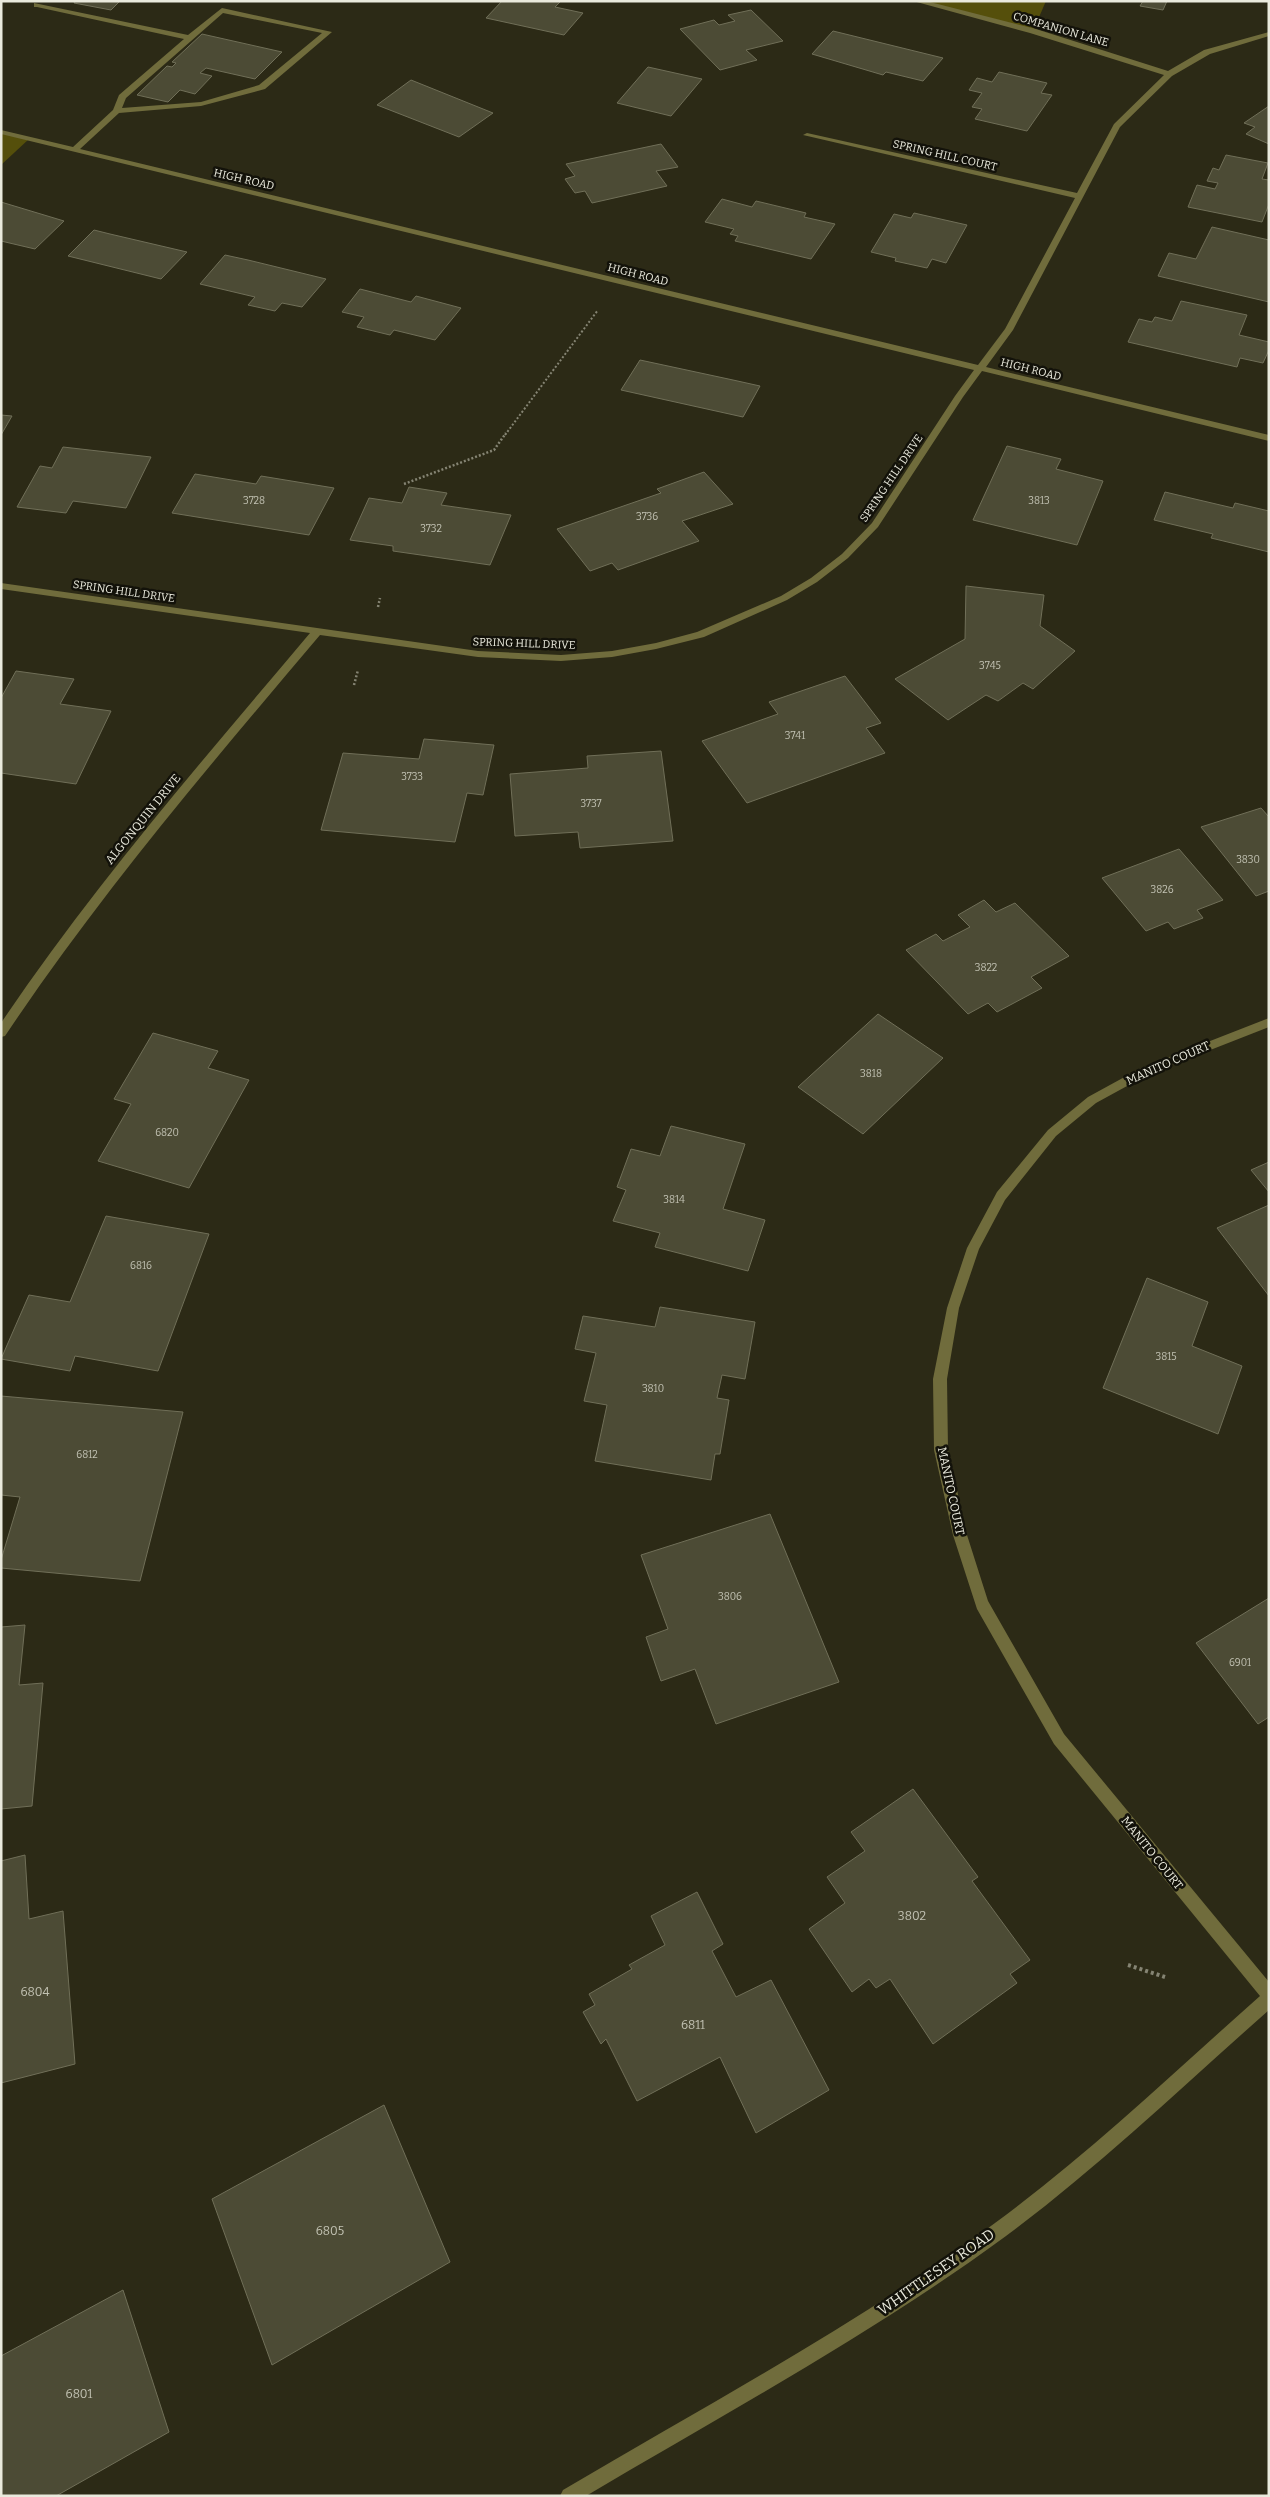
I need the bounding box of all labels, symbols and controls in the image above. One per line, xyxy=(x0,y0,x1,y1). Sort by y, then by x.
street label: COMPANION LANE xyxy=(1012,10,1110,49)
street label: SPRING HILL COURT xyxy=(892,137,999,174)
street label: HIGH ROAD xyxy=(212,166,276,193)
street label: HIGH ROAD xyxy=(606,261,670,288)
street label: HIGH ROAD xyxy=(999,356,1063,383)
street label: SPRING HILL DRIVE xyxy=(857,432,926,525)
house number: 3728 xyxy=(243,495,265,507)
house number: 3813 xyxy=(1028,495,1050,507)
house number: 3736 xyxy=(636,511,658,523)
house number: 3732 xyxy=(420,523,442,535)
street label: SPRING HILL DRIVE xyxy=(72,578,176,605)
street label: SPRING HILL DRIVE xyxy=(472,635,576,652)
house number: 3745 xyxy=(979,660,1001,672)
house number: 3741 xyxy=(785,730,805,742)
street label: ALGONQUIN DRIVE xyxy=(102,771,184,867)
house number: 3733 xyxy=(401,771,423,783)
house number: 3737 xyxy=(580,798,602,810)
house number: 3830 xyxy=(1236,854,1260,866)
house number: 3826 xyxy=(1150,884,1174,896)
house number: 3822 xyxy=(975,962,997,974)
street label: MANITO COURT xyxy=(1124,1038,1212,1088)
house number: 3818 xyxy=(860,1068,882,1080)
house number: 6820 xyxy=(155,1127,179,1139)
house number: 3814 xyxy=(663,1194,685,1206)
house number: 6816 xyxy=(130,1260,152,1272)
house number: 3815 xyxy=(1155,1351,1177,1363)
house number: 3810 xyxy=(642,1383,664,1395)
street label: MANITO COURT xyxy=(935,1446,967,1536)
house number: 6812 xyxy=(76,1449,98,1461)
house number: 3806 xyxy=(718,1591,742,1603)
house number: 6901 xyxy=(1229,1657,1251,1669)
street label: MANITO COURT xyxy=(1118,1814,1186,1892)
house number: 3802 xyxy=(898,1909,926,1923)
house number: 6804 xyxy=(21,1985,49,1999)
house number: 6811 xyxy=(681,2018,705,2032)
house number: 6805 xyxy=(316,2224,344,2238)
street label: WHITTLESEY ROAD xyxy=(874,2225,998,2319)
house number: 6801 xyxy=(66,2387,93,2401)

